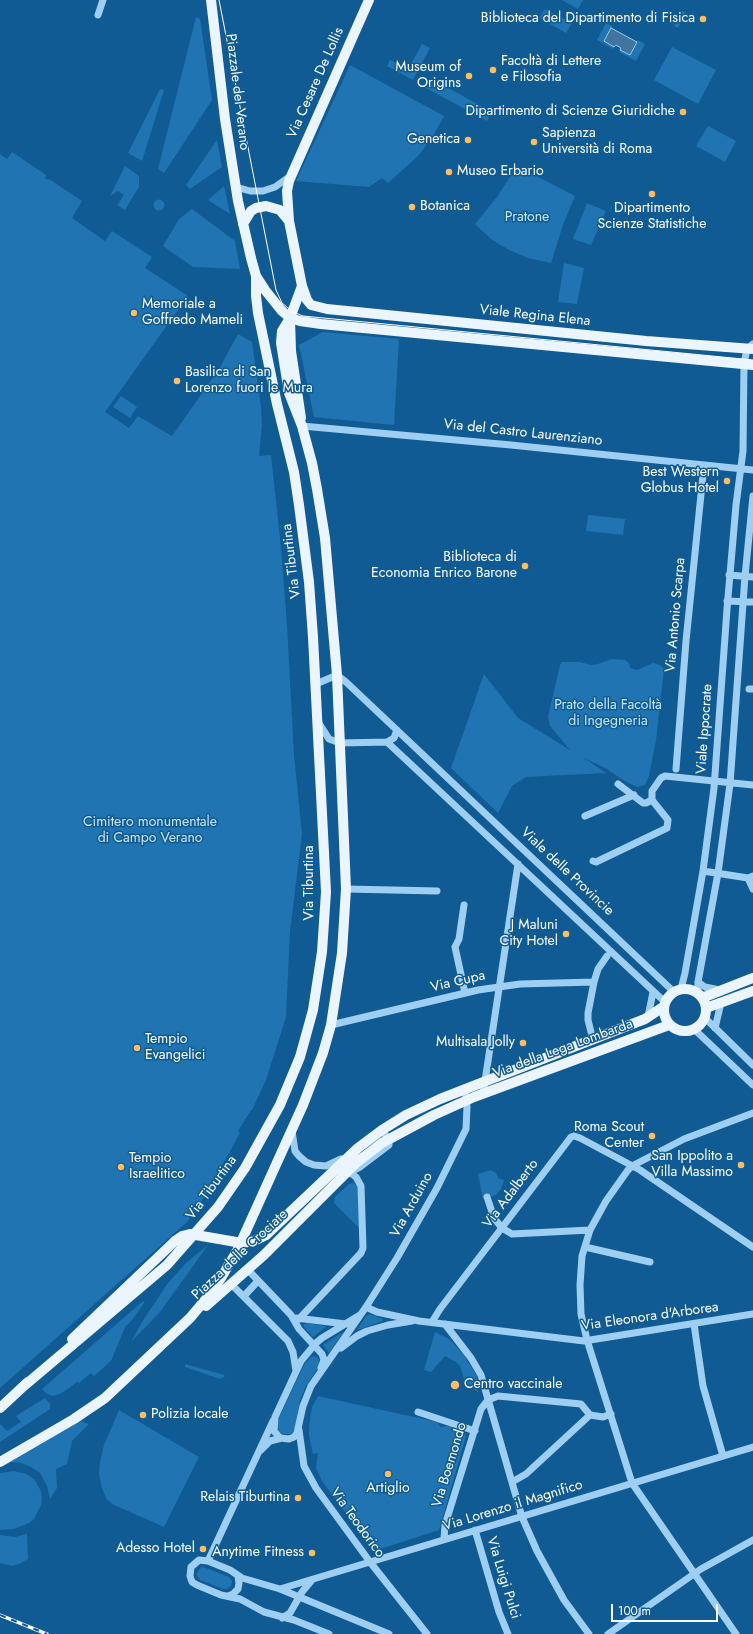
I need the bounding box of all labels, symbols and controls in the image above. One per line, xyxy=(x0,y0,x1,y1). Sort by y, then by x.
place label: Biblioteca del Dipartimento di Fisica xyxy=(481,11,695,27)
marker: Biblioteca del Dipartimento di Fisica xyxy=(698,14,708,24)
street label: Via Cesare De Lollis xyxy=(284,25,348,141)
street label: Piazzale del Verano xyxy=(222,33,252,151)
place label: Facoltà di Lettere e Filosofia xyxy=(501,54,601,86)
place label: Museum of Origins xyxy=(395,60,461,92)
marker: Facoltà di Lettere e Filosofia xyxy=(488,65,498,75)
marker: Museum of Origins xyxy=(464,71,474,81)
place label: Dipartimento di Scienze Giuridiche xyxy=(465,104,675,120)
marker: Dipartimento di Scienze Giuridiche xyxy=(678,107,688,117)
place label: Sapienza Università di Roma xyxy=(542,126,652,158)
place label: Genetica xyxy=(407,132,460,148)
marker: Genetica xyxy=(463,135,473,145)
marker: Sapienza Università di Roma xyxy=(529,137,539,147)
place label: Museo Erbario xyxy=(457,164,544,180)
marker: Museo Erbario xyxy=(444,167,454,177)
marker: Dipartimento Scienze Statistiche xyxy=(647,189,657,199)
place label: Botanica xyxy=(420,199,470,215)
place label: Dipartimento Scienze Statistiche xyxy=(598,201,706,234)
marker: Botanica xyxy=(407,202,417,212)
park label: Pratone xyxy=(505,210,549,226)
place label: Memoriale a Goffredo Mameli xyxy=(142,297,243,330)
street label: Viale Regina Elena xyxy=(479,302,591,330)
marker: Memoriale a Goffredo Mameli xyxy=(129,308,139,318)
place label: Basilica di San Lorenzo fuori le Mura xyxy=(185,365,313,398)
marker: Basilica di San Lorenzo fuori le Mura xyxy=(172,376,182,386)
street label: Via del Castro Laurenziano xyxy=(443,416,603,450)
place label: Best Western Globus Hotel xyxy=(641,465,719,498)
marker: Best Western Globus Hotel xyxy=(722,476,732,486)
street label: Via Tiburtina xyxy=(279,523,305,599)
place label: Biblioteca di Economia Enrico Barone xyxy=(371,550,517,582)
street label: Via Antonio Scarpa xyxy=(663,557,689,673)
marker: Biblioteca di Economia Enrico Barone xyxy=(520,561,530,571)
street label: Viale Ippocrate xyxy=(693,683,717,775)
park label: Prato della Facoltà di Ingegneria xyxy=(554,698,662,730)
park label: Cimitero monumentale di Campo Verano xyxy=(83,815,217,848)
street label: Viale delle Provincie xyxy=(517,824,617,920)
street label: Via Tiburtina xyxy=(302,845,318,921)
place label: J Maluni City Hotel xyxy=(500,918,558,950)
marker: J Maluni City Hotel xyxy=(561,929,571,939)
street label: Via Cupa xyxy=(429,968,487,996)
street label: Via della Lega Lombarda xyxy=(491,1016,635,1082)
place label: Tempio Evangelici xyxy=(145,1032,205,1064)
place label: Multisala Jolly xyxy=(436,1035,515,1051)
marker: Multisala Jolly xyxy=(518,1038,528,1048)
marker: Tempio Evangelici xyxy=(132,1043,142,1053)
place label: Roma Scout Center xyxy=(574,1120,644,1152)
marker: Roma Scout Center xyxy=(647,1131,657,1141)
place label: San Ippolito a Villa Massimo xyxy=(651,1149,733,1182)
place label: Tempio Israelitico xyxy=(129,1151,185,1184)
street label: Via Tiburtina xyxy=(183,1153,241,1223)
street label: Via Adalberto xyxy=(480,1156,542,1232)
marker: San Ippolito a Villa Massimo xyxy=(736,1160,746,1170)
marker: Tempio Israelitico xyxy=(116,1162,126,1172)
street label: Via Arduino xyxy=(387,1170,437,1240)
street label: Piazza delle Crociate xyxy=(189,1206,291,1304)
street label: Via Eleonora d'Arborea xyxy=(580,1299,720,1335)
place label: Centro vaccinale xyxy=(464,1377,562,1393)
marker: Centro vaccinale xyxy=(449,1379,461,1391)
place label: Polizia locale xyxy=(151,1407,228,1423)
marker: Polizia locale xyxy=(138,1410,148,1420)
street label: Via Boemondo xyxy=(429,1420,471,1510)
marker: Artiglio xyxy=(383,1469,393,1479)
street label: Via Lorenzo il Magnifico xyxy=(441,1477,585,1535)
place label: Artiglio xyxy=(366,1481,410,1497)
street label: Via Teodorico xyxy=(326,1485,388,1561)
place label: Relais Tiburtina xyxy=(200,1490,290,1506)
marker: Relais Tiburtina xyxy=(293,1493,303,1503)
street label: Via Luigi Pulci xyxy=(483,1535,523,1621)
place label: Adesso Hotel xyxy=(116,1541,195,1557)
marker: Adesso Hotel xyxy=(198,1544,208,1554)
place label: Anytime Fitness xyxy=(212,1545,304,1561)
marker: Anytime Fitness xyxy=(307,1548,317,1558)
scale bar xyxy=(613,1596,720,1622)
text: 100 m xyxy=(618,1602,651,1620)

